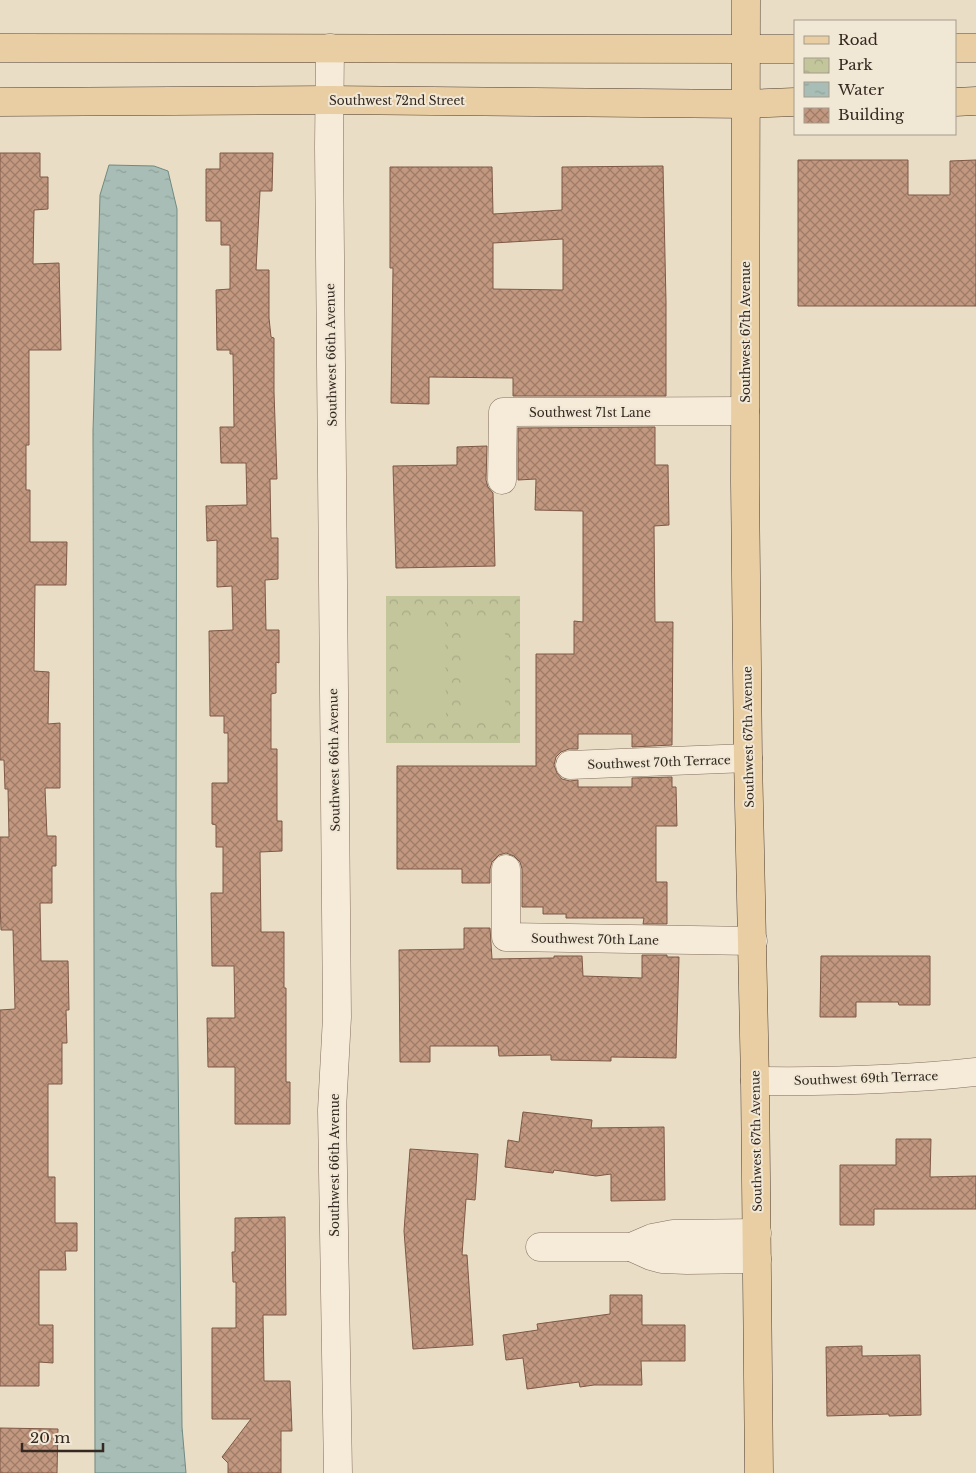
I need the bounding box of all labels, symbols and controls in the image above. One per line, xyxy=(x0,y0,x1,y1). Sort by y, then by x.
legend xyxy=(794,20,956,135)
text: Road xyxy=(838,30,878,49)
text: Park xyxy=(838,55,874,74)
text: Water xyxy=(837,80,885,99)
street label: Southwest 72nd Street xyxy=(329,93,465,108)
text: Building xyxy=(838,105,905,124)
street label: Southwest 67th Avenue xyxy=(738,261,753,403)
street label: Southwest 66th Avenue xyxy=(322,283,340,427)
street label: Southwest 71st Lane xyxy=(529,405,651,420)
street label: Southwest 67th Avenue xyxy=(739,666,757,808)
street label: Southwest 66th Avenue xyxy=(325,688,343,832)
street label: Southwest 70th Terrace xyxy=(587,752,731,772)
street label: Southwest 70th Lane xyxy=(531,930,659,948)
street label: Southwest 69th Terrace xyxy=(794,1068,939,1088)
street label: Southwest 67th Avenue xyxy=(747,1070,765,1212)
street label: Southwest 66th Avenue xyxy=(327,1093,342,1237)
scale bar xyxy=(22,1420,104,1452)
text: 20 m xyxy=(30,1428,70,1447)

